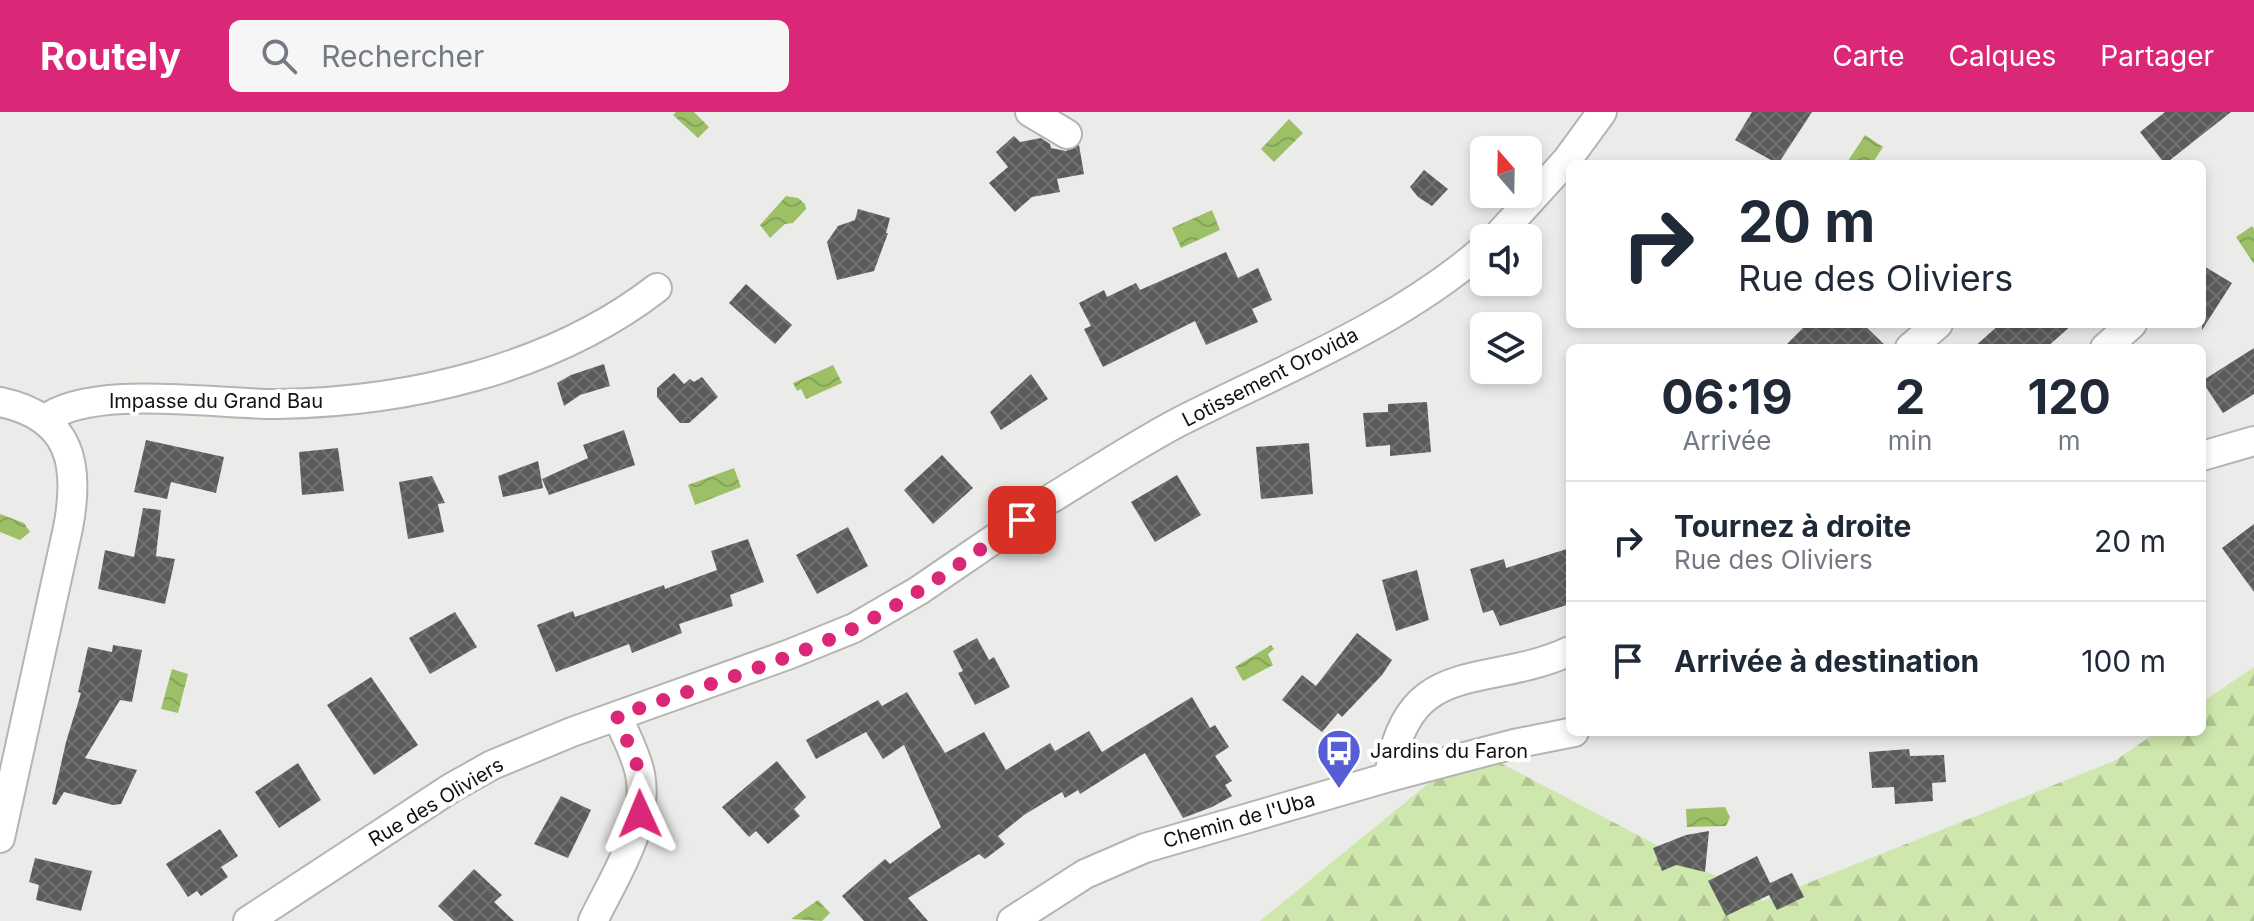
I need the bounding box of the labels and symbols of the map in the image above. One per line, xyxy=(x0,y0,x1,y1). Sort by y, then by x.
north arrow xyxy=(1470,136,1542,208)
street label: Lotissement Orovida xyxy=(1178,322,1362,432)
street label: Impasse du Grand Bau xyxy=(109,389,323,413)
pin xyxy=(988,486,1056,554)
bus stop icon: Jardins du Faron xyxy=(1315,727,1363,790)
place label: Jardins du Faron xyxy=(1370,739,1528,763)
street label: Rue des Oliviers xyxy=(364,752,508,852)
position arrow xyxy=(598,772,682,856)
street label: Chemin de l'Uba xyxy=(1160,787,1318,853)

